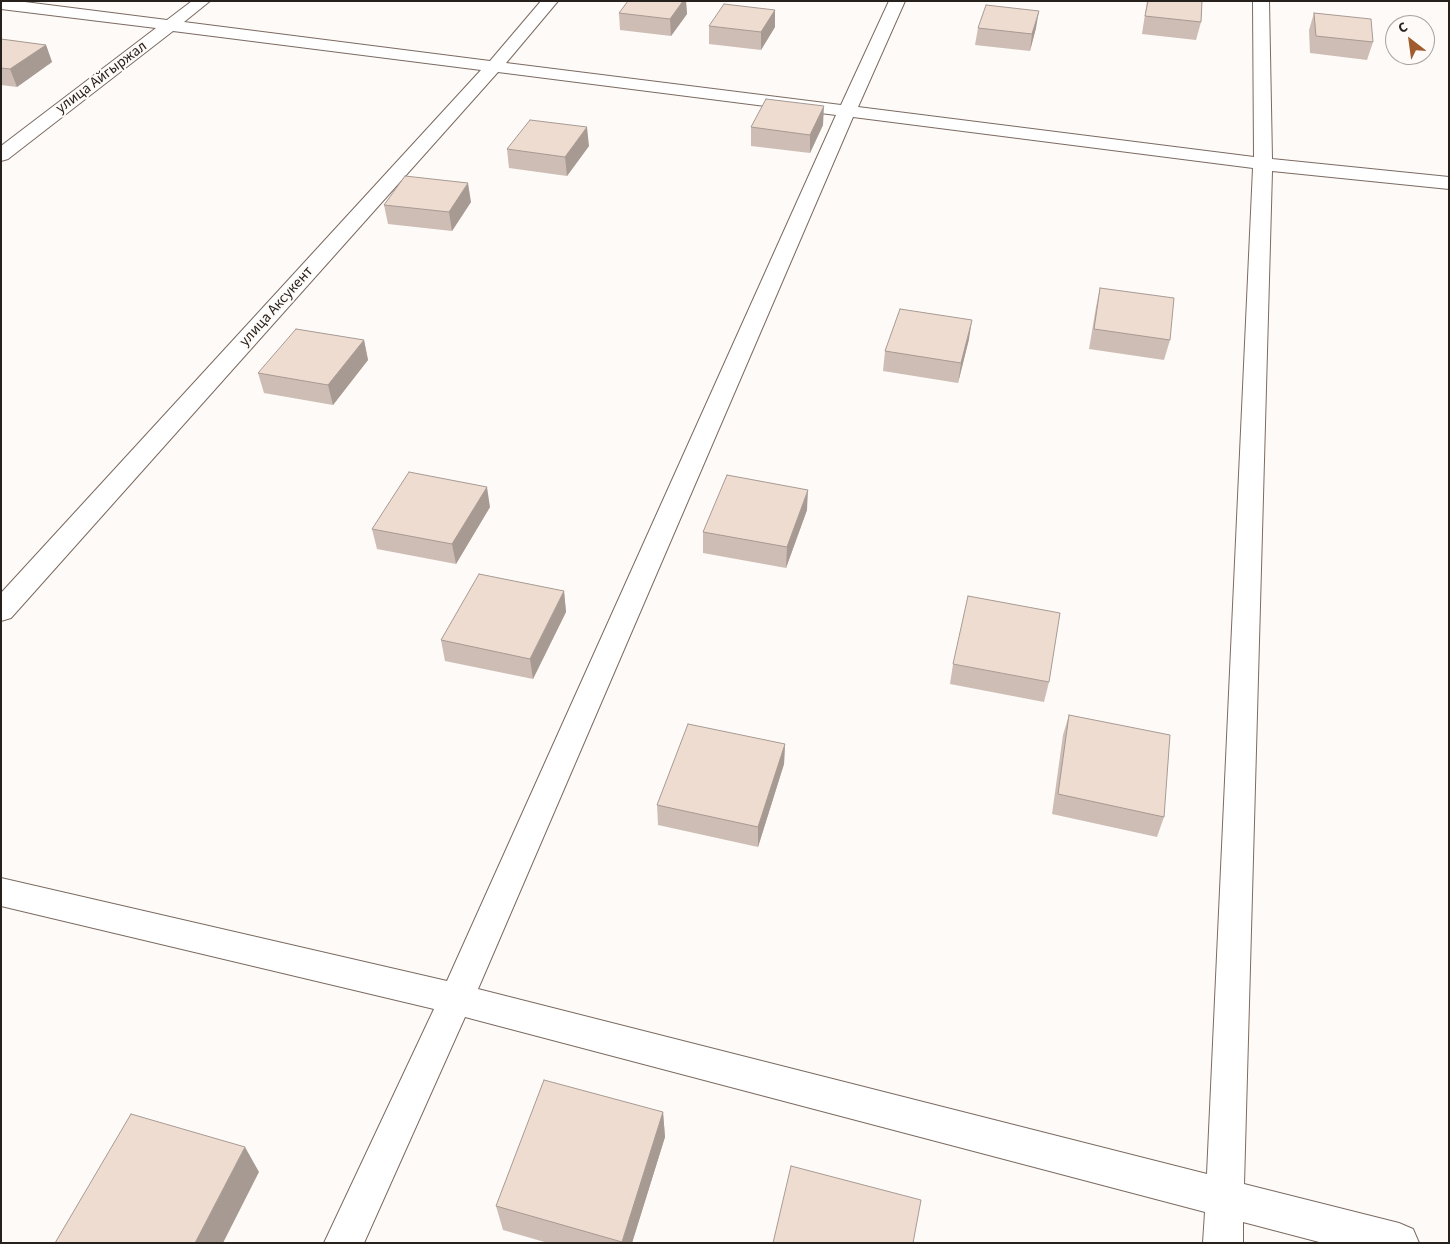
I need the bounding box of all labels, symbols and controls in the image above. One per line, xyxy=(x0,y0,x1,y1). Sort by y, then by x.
north arrow xyxy=(1385,15,1435,65)
text: С xyxy=(1394,17,1412,39)
street label: улица Айгыржал xyxy=(53,38,151,118)
street label: улица Аксукент xyxy=(236,263,318,351)

